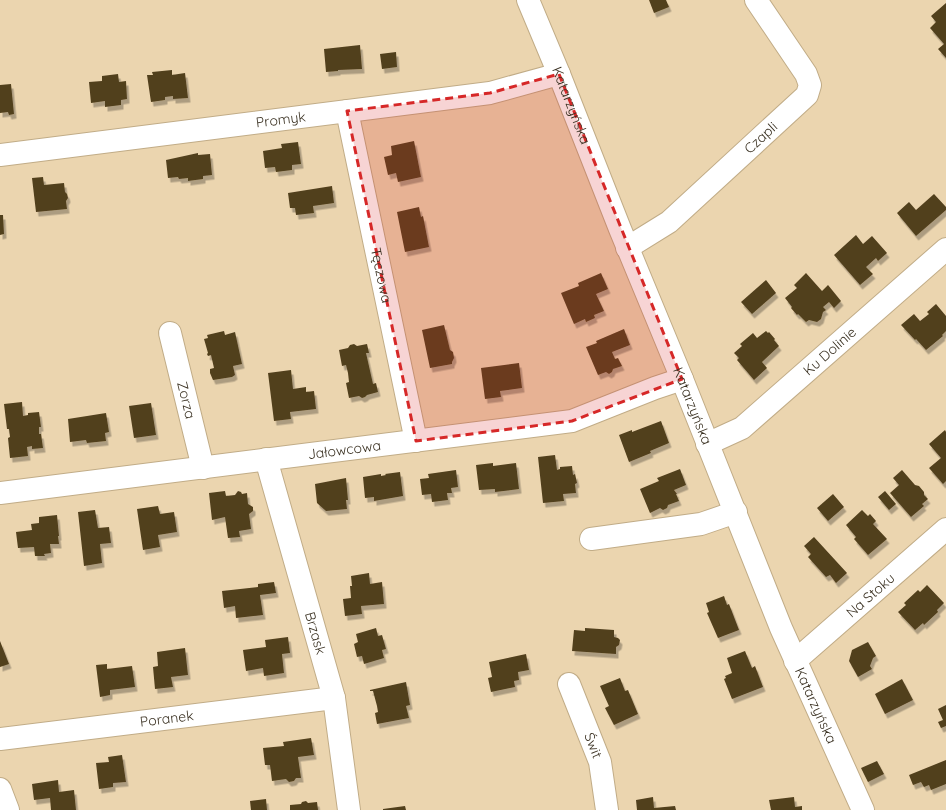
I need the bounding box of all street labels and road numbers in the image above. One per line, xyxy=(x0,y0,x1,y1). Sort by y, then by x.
street label: Katarzyńska xyxy=(548,64,595,147)
street label: Promyk xyxy=(255,107,307,132)
street label: Czapli xyxy=(740,118,781,157)
street label: Tęczowa xyxy=(367,246,396,305)
street label: Ku Dolinie xyxy=(799,323,860,379)
street label: Katarzyńska xyxy=(669,364,716,447)
street label: Zorza xyxy=(173,379,200,421)
street label: Jałowcowa xyxy=(307,436,382,463)
street label: Na Stoku xyxy=(842,569,898,621)
street label: Brzask xyxy=(301,610,330,657)
street label: Katarzyńska xyxy=(791,664,841,746)
street label: Poranek xyxy=(139,706,195,731)
street label: Świt xyxy=(580,730,607,761)

